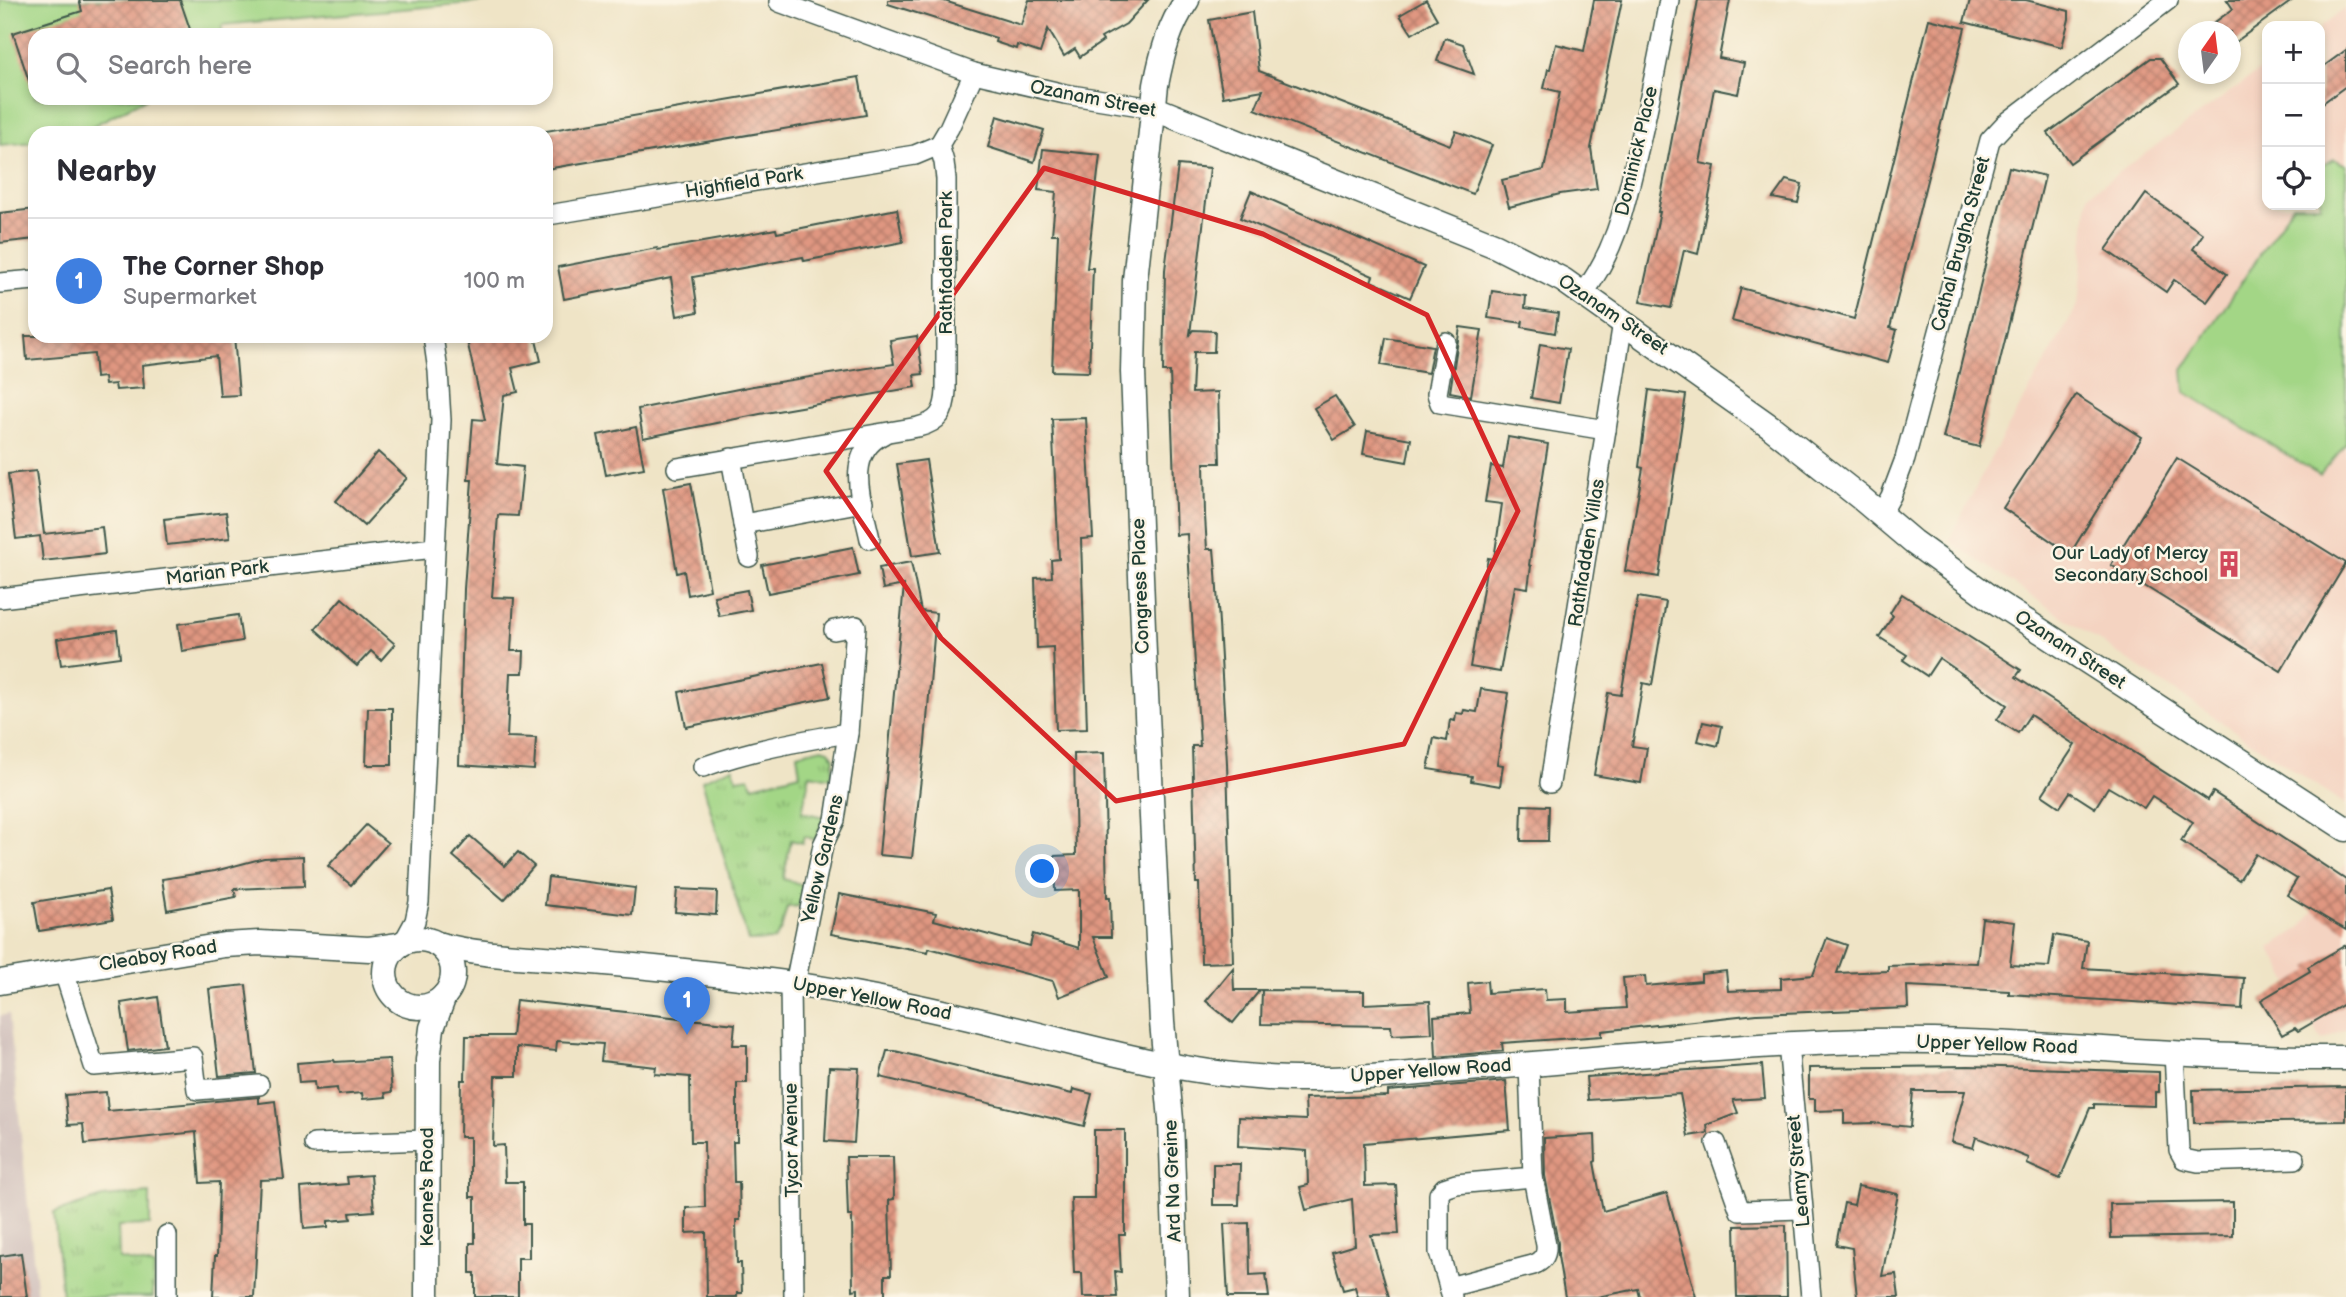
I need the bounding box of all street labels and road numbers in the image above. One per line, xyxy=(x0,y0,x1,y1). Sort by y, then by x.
street label: Ozanam Street xyxy=(1028,76,1158,123)
street label: Dominick Place xyxy=(1611,84,1663,218)
street label: Cathal Brugha Street xyxy=(1927,154,1995,334)
street label: Highfield Park xyxy=(684,162,805,204)
street label: Rathfadden Park xyxy=(935,190,958,335)
street label: Ozanam Street xyxy=(1554,270,1673,360)
street label: Rathfadden Villas xyxy=(1564,477,1610,629)
street label: Congress Place xyxy=(1127,518,1155,654)
street label: Marian Park xyxy=(164,555,270,591)
street label: Ozanam Street xyxy=(2010,606,2130,695)
street label: Yellow Gardens xyxy=(797,792,849,927)
street label: Cleaboy Road xyxy=(97,935,219,977)
street label: Upper Yellow Road xyxy=(791,972,953,1026)
street label: Upper Yellow Road xyxy=(1916,1031,2078,1059)
street label: Upper Yellow Road xyxy=(1350,1054,1512,1088)
street label: Tycor Avenue xyxy=(780,1083,804,1197)
street label: Leamy Street xyxy=(1783,1114,1815,1228)
street label: Ard Na Greine xyxy=(1159,1119,1187,1243)
street label: Keane's Road xyxy=(416,1127,439,1247)

